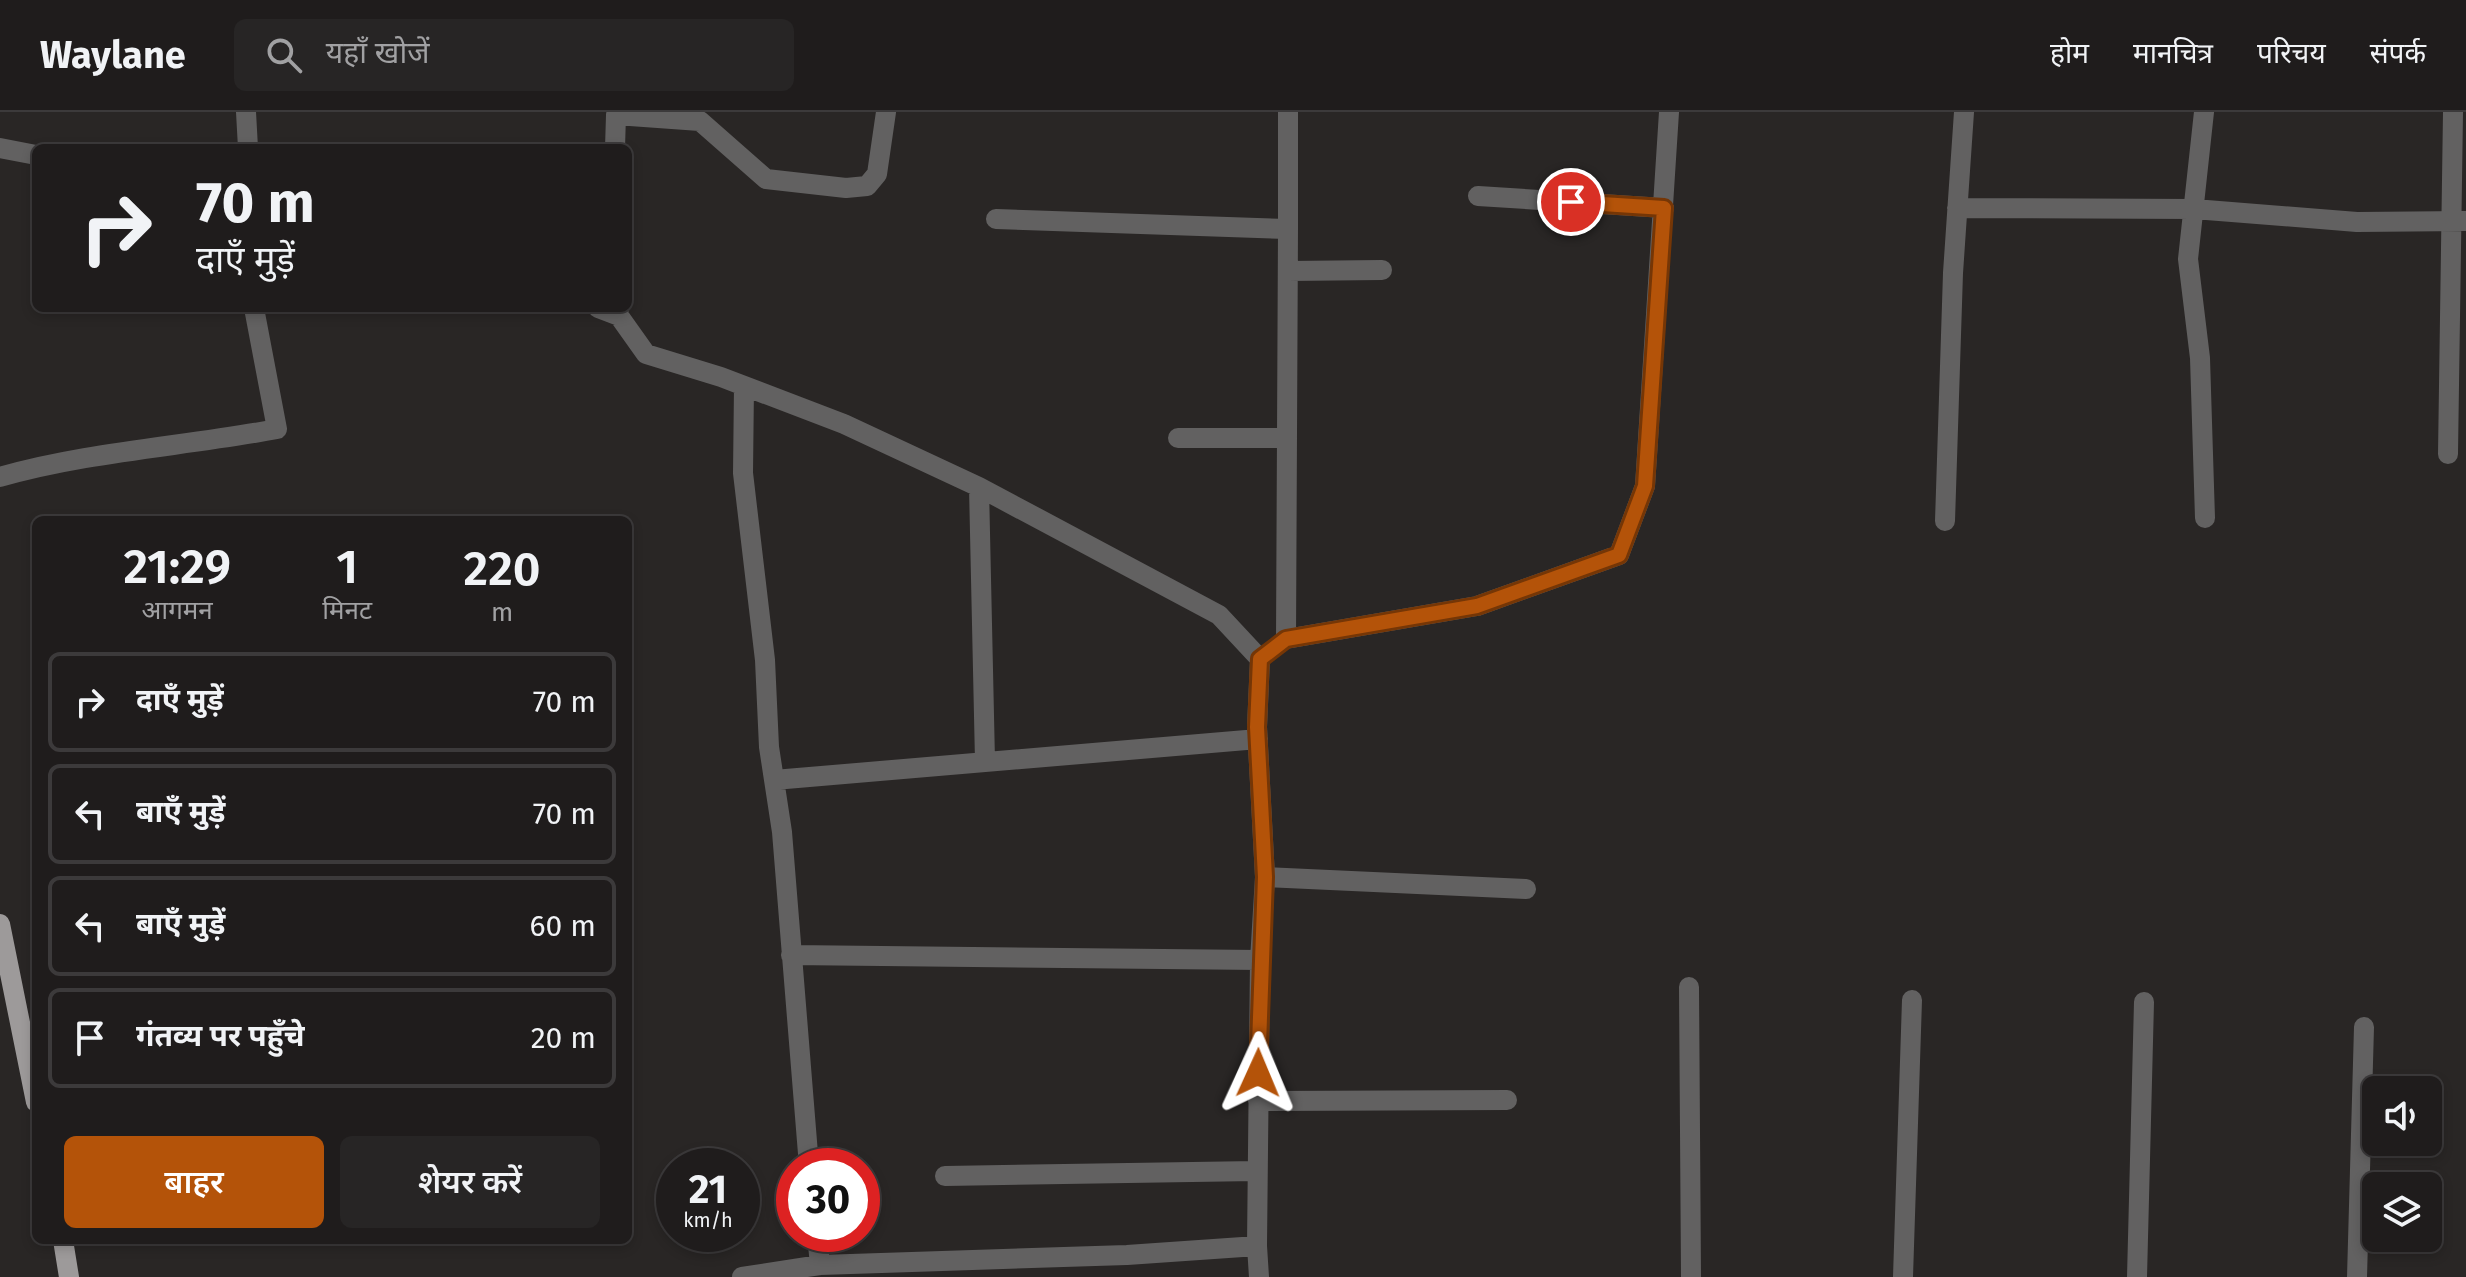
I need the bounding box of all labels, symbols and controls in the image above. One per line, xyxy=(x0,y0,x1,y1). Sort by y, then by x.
search box xyxy=(234,19,794,91)
text: Waylane xyxy=(40,32,186,78)
icon: search xyxy=(262,33,306,77)
text: यहाँ खोजें xyxy=(326,35,429,71)
text: होम xyxy=(2050,37,2089,70)
text: मानचित्र xyxy=(2133,37,2213,70)
text: परिचय xyxy=(2257,37,2326,70)
text: संपर्क xyxy=(2370,37,2426,70)
pin xyxy=(1537,168,1605,236)
text: 70 m xyxy=(196,170,315,237)
icon: right xyxy=(64,176,168,280)
icon: arrive xyxy=(1549,180,1593,224)
text: दाएँ मुड़ें xyxy=(196,238,295,282)
text: 21:29 xyxy=(123,538,231,596)
text: 1 xyxy=(336,538,358,596)
text: 220 xyxy=(464,540,541,598)
text: आगमन xyxy=(142,595,213,626)
text: मिनट xyxy=(322,595,372,626)
text: m xyxy=(491,597,513,628)
icon: right xyxy=(68,680,112,724)
text: दाएँ मुड़ें xyxy=(136,682,224,718)
text: 70 m xyxy=(533,684,596,720)
icon: left xyxy=(68,792,112,836)
text: बाएँ मुड़ें xyxy=(136,794,225,830)
text: 70 m xyxy=(533,796,596,832)
icon: left xyxy=(68,904,112,948)
text: बाएँ मुड़ें xyxy=(136,906,225,942)
text: 60 m xyxy=(530,908,596,944)
icon: arrive xyxy=(68,1016,112,1060)
text: गंतव्य पर पहुँचे xyxy=(136,1018,304,1054)
text: 20 m xyxy=(531,1020,596,1056)
position arrow xyxy=(1216,1031,1300,1115)
map controls xyxy=(2362,1076,2442,1252)
button: sound xyxy=(2362,1076,2442,1156)
button: बाहर xyxy=(64,1136,324,1228)
button: शेयर करें xyxy=(340,1136,600,1228)
speed limit sign: 30 xyxy=(776,1148,880,1252)
text: 21 xyxy=(689,1166,727,1214)
button: layers xyxy=(2362,1172,2442,1252)
text: km/h xyxy=(683,1208,733,1232)

